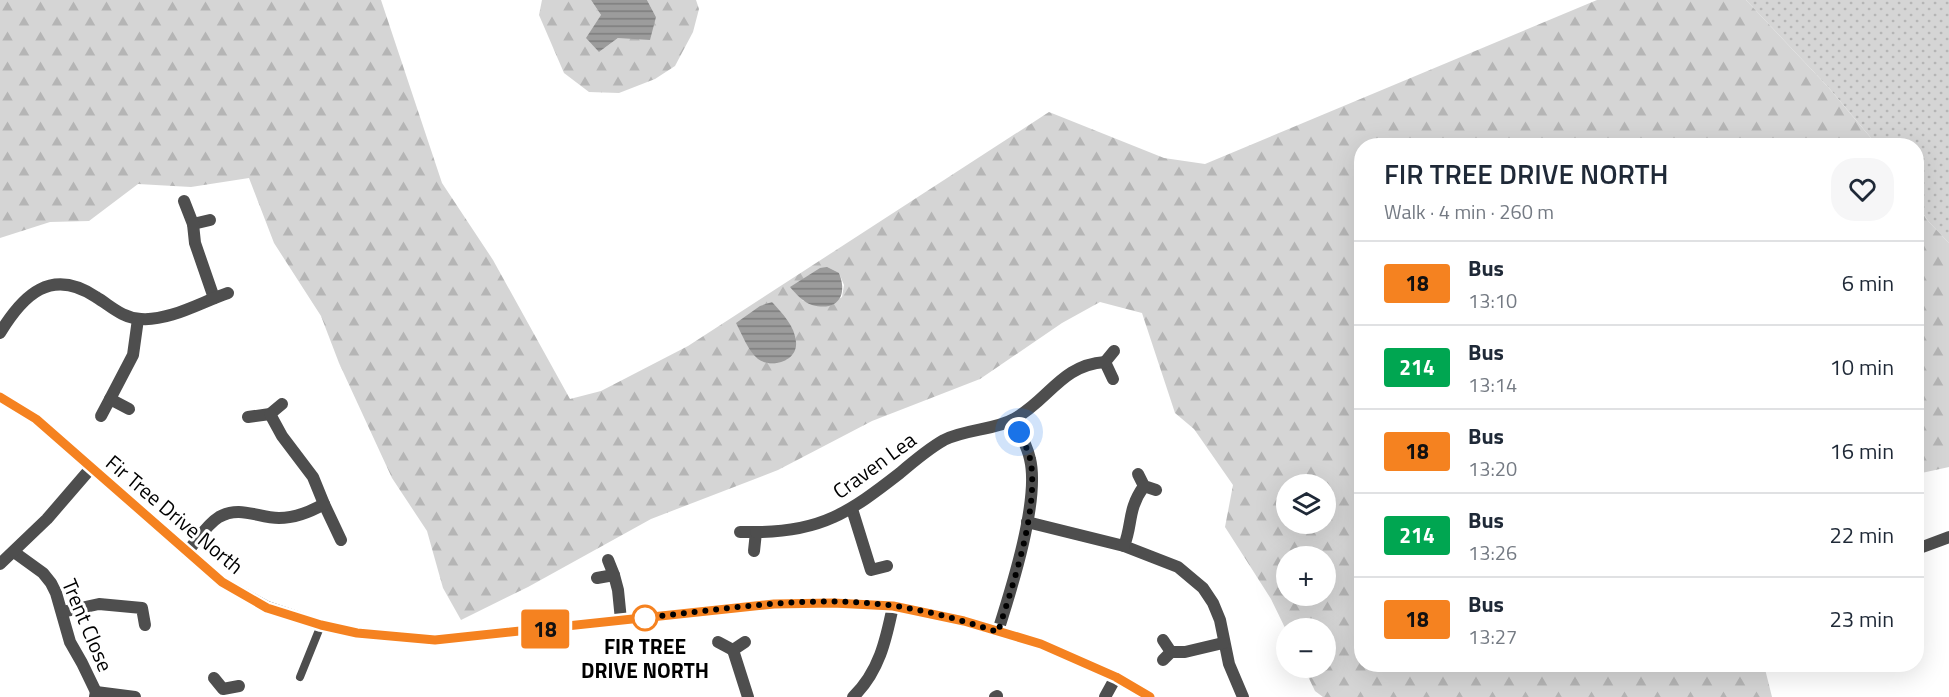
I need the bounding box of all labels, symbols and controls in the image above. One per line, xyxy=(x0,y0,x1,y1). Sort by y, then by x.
text: FIR TREE DRIVE NORTH xyxy=(1384,152,1668,195)
button: heart xyxy=(1831,158,1894,221)
text: Walk · 4 min · 260 m xyxy=(1384,196,1554,227)
text: Bus xyxy=(1468,251,1504,285)
text: 6 min xyxy=(1842,266,1894,300)
text: 18 xyxy=(1405,267,1429,299)
text: 13:10 xyxy=(1468,285,1517,316)
text: Bus xyxy=(1468,335,1504,369)
text: 10 min xyxy=(1829,350,1894,384)
text: 214 xyxy=(1399,351,1435,383)
text: 13:14 xyxy=(1468,369,1517,400)
your location xyxy=(1004,417,1034,447)
text: Bus xyxy=(1468,419,1504,453)
street label: Craven Lea xyxy=(826,423,923,506)
text: 16 min xyxy=(1829,434,1894,468)
text: 18 xyxy=(1405,435,1429,467)
street label: Fir Tree Drive North xyxy=(99,447,251,581)
text: 13:20 xyxy=(1468,453,1517,484)
map controls xyxy=(1276,474,1336,678)
button: layers xyxy=(1276,474,1336,534)
text: Bus xyxy=(1468,503,1504,537)
text: 22 min xyxy=(1829,518,1894,552)
text: 214 xyxy=(1399,519,1435,551)
text: 13:26 xyxy=(1468,537,1517,568)
button: + xyxy=(1276,546,1336,606)
street label: Trent Close xyxy=(54,574,122,676)
text: Bus xyxy=(1468,587,1504,621)
text: 23 min xyxy=(1829,602,1894,636)
text: 18 xyxy=(1405,603,1429,635)
marker: FIR TREE DRIVE NORTH xyxy=(632,605,658,631)
line badge: 18 xyxy=(518,610,572,648)
text: 18 xyxy=(533,613,557,645)
button: − xyxy=(1276,618,1336,678)
text: 13:27 xyxy=(1468,621,1517,652)
place label: FIR TREE DRIVE NORTH xyxy=(581,630,709,686)

